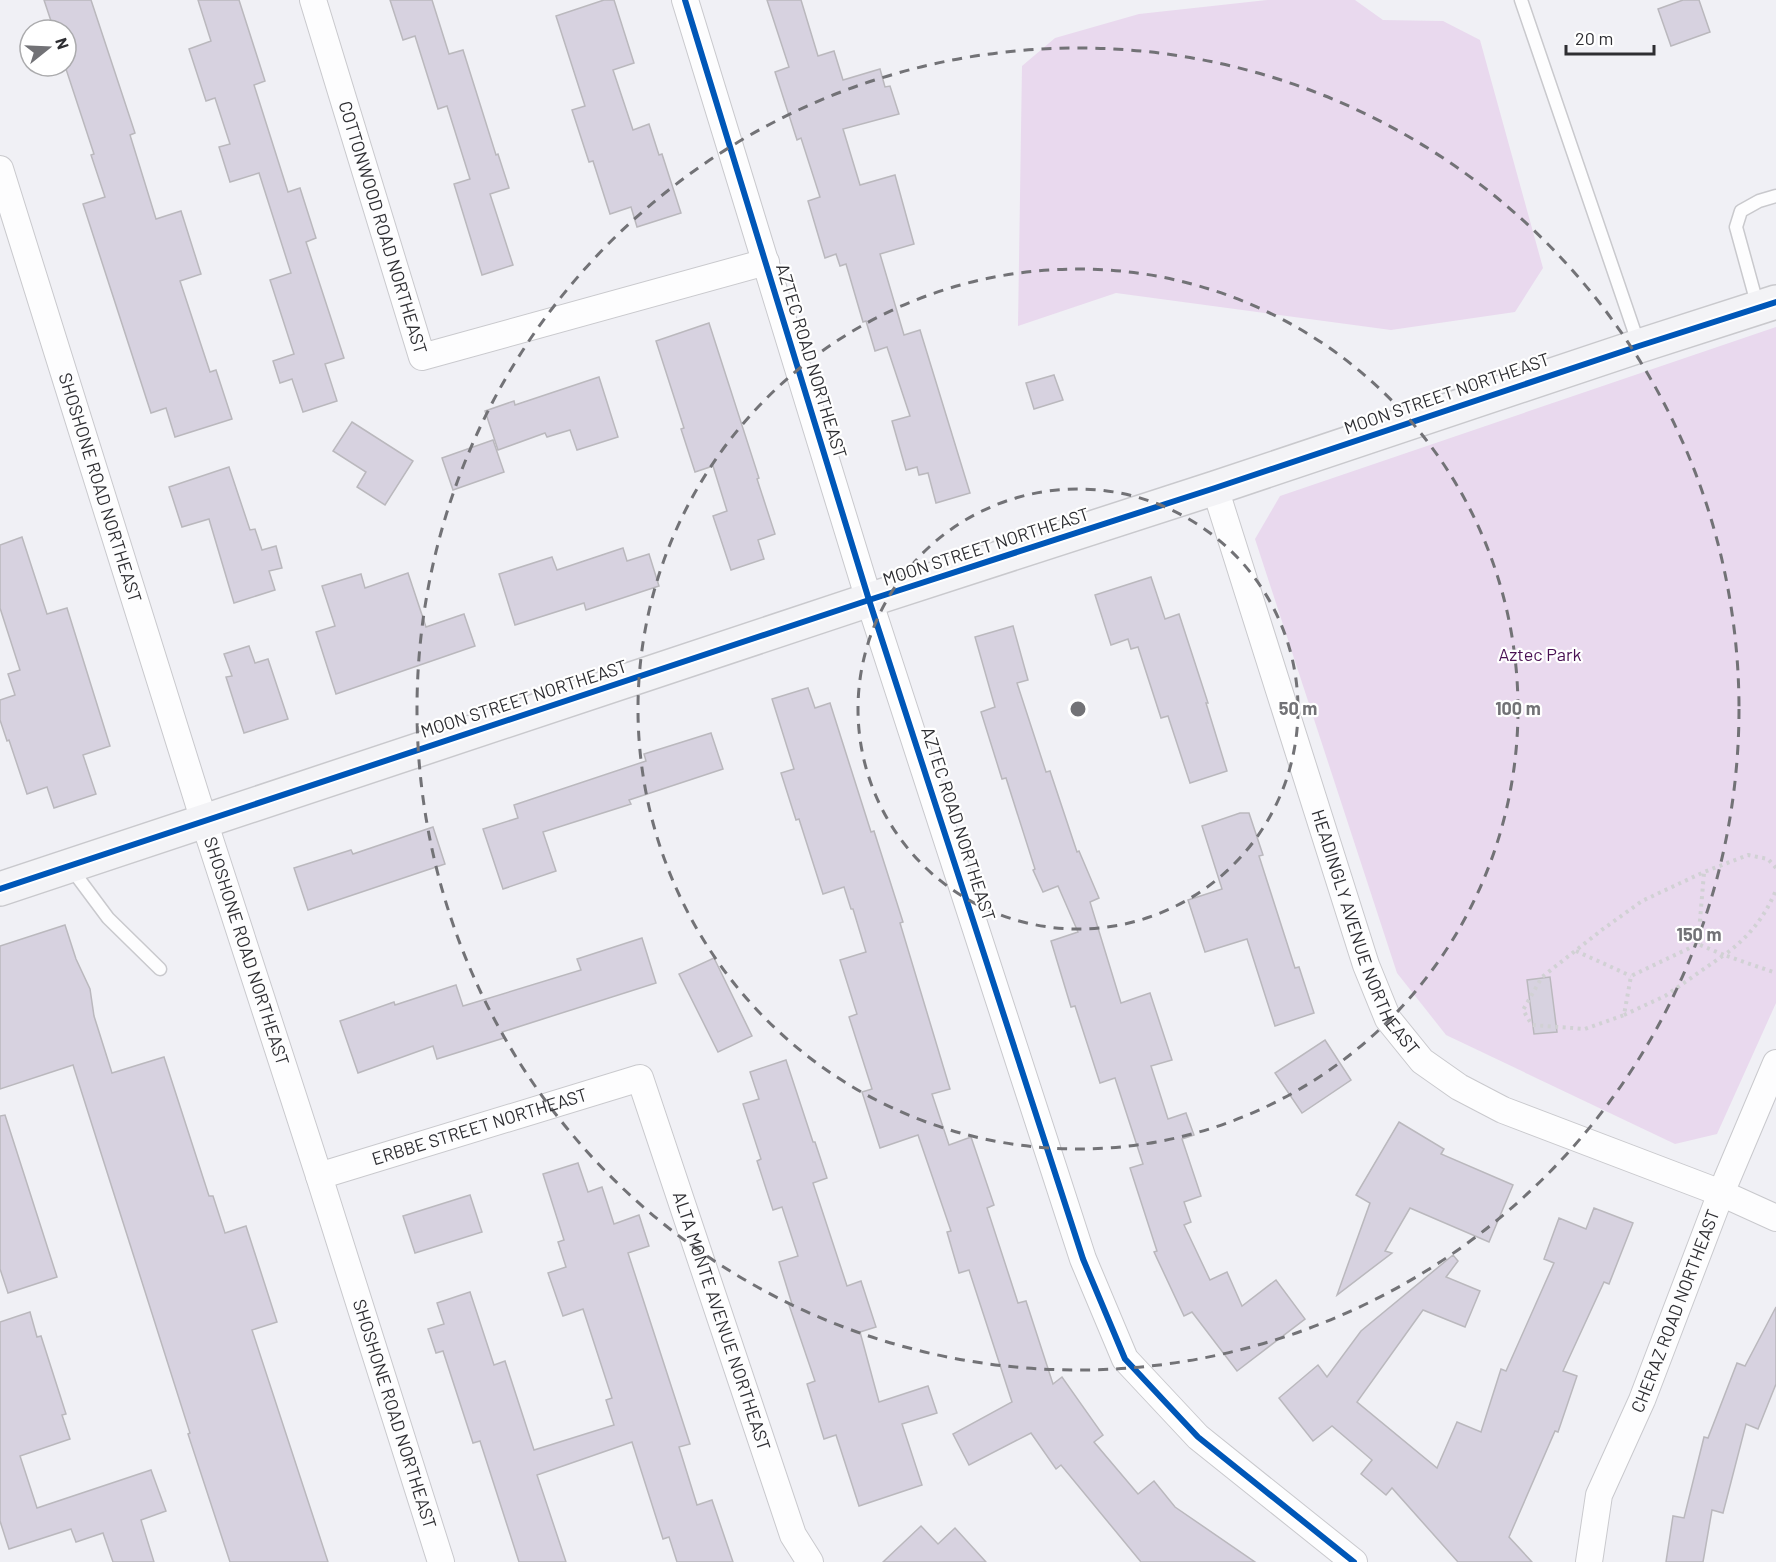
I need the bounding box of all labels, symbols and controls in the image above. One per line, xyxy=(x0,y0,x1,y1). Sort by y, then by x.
north arrow xyxy=(18,18,78,78)
scale bar xyxy=(1566,18,1654,56)
text: 20 m xyxy=(1575,27,1613,49)
text: N xyxy=(52,35,73,51)
street label: COTTONWOOD ROAD NORTHEAST xyxy=(334,98,432,357)
street label: AZTEC ROAD NORTHEAST xyxy=(772,261,852,461)
street label: MOON STREET NORTHEAST xyxy=(1341,347,1552,439)
street label: SHOSHONE ROAD NORTHEAST xyxy=(54,370,147,605)
street label: MOON STREET NORTHEAST xyxy=(880,502,1092,590)
park label: Aztec Park xyxy=(1498,643,1582,665)
street label: MOON STREET NORTHEAST xyxy=(418,654,630,742)
text: 50 m xyxy=(1279,697,1317,719)
text: 100 m xyxy=(1495,697,1541,719)
centre of rings xyxy=(1068,699,1088,719)
street label: AZTEC ROAD NORTHEAST xyxy=(917,724,1001,923)
street label: HEADINGLY AVENUE NORTHEAST xyxy=(1307,807,1425,1059)
street label: SHOSHONE ROAD NORTHEAST xyxy=(200,834,294,1068)
text: 150 m xyxy=(1677,923,1721,945)
street label: ERBBE STREET NORTHEAST xyxy=(369,1083,590,1169)
street label: ALTA MONTE AVENUE NORTHEAST xyxy=(669,1188,776,1453)
street label: CHERAZ ROAD NORTHEAST xyxy=(1626,1206,1724,1416)
street label: SHOSHONE ROAD NORTHEAST xyxy=(349,1296,442,1531)

